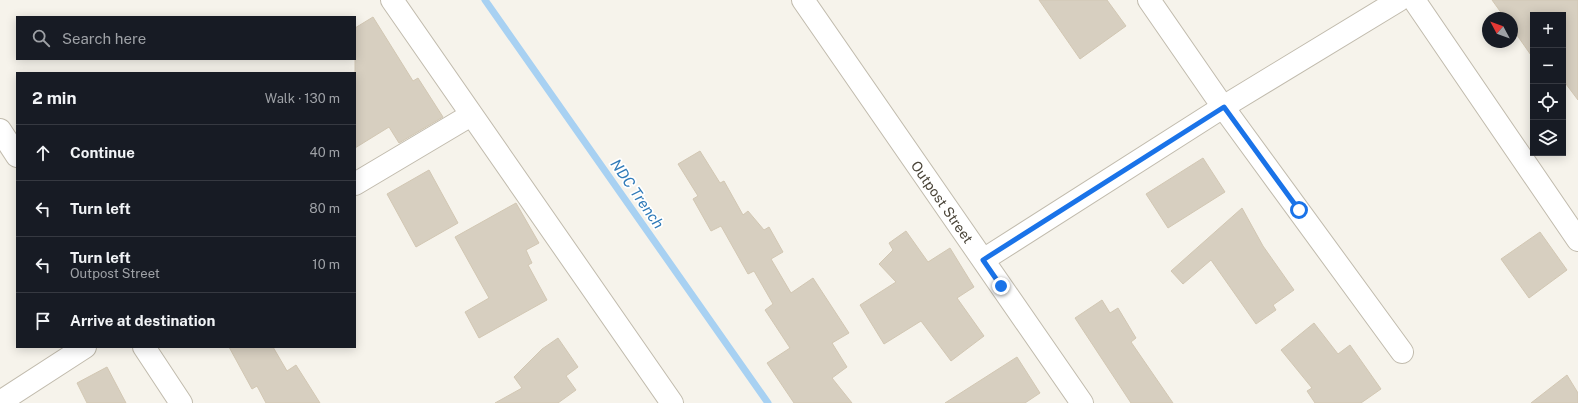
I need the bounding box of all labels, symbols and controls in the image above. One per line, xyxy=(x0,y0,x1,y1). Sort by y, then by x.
north arrow xyxy=(1482,12,1518,48)
map controls xyxy=(1530,12,1566,156)
button: + xyxy=(1530,12,1566,48)
search box xyxy=(16,16,356,60)
icon: search xyxy=(30,27,52,49)
text: Search here xyxy=(62,30,146,47)
button: − xyxy=(1530,48,1566,84)
button: locate xyxy=(1530,84,1566,120)
text: 2 min xyxy=(32,88,77,108)
text: Walk · 130 m xyxy=(265,91,340,106)
button: layers xyxy=(1530,120,1566,156)
icon: ahead xyxy=(32,142,54,164)
text: Continue xyxy=(70,144,135,161)
text: 40 m xyxy=(309,145,340,160)
water label: NDC Trench xyxy=(607,156,668,232)
street label: Outpost Street xyxy=(908,158,976,246)
icon: left xyxy=(32,198,54,220)
text: Turn left xyxy=(70,200,131,217)
text: 80 m xyxy=(309,201,340,216)
route start xyxy=(1290,201,1308,219)
text: Turn left xyxy=(70,249,131,266)
icon: left xyxy=(32,254,54,276)
text: 10 m xyxy=(312,257,340,272)
text: Outpost Street xyxy=(70,266,160,281)
route end xyxy=(992,277,1010,295)
icon: arrive xyxy=(32,310,54,332)
text: Arrive at destination xyxy=(70,312,215,329)

